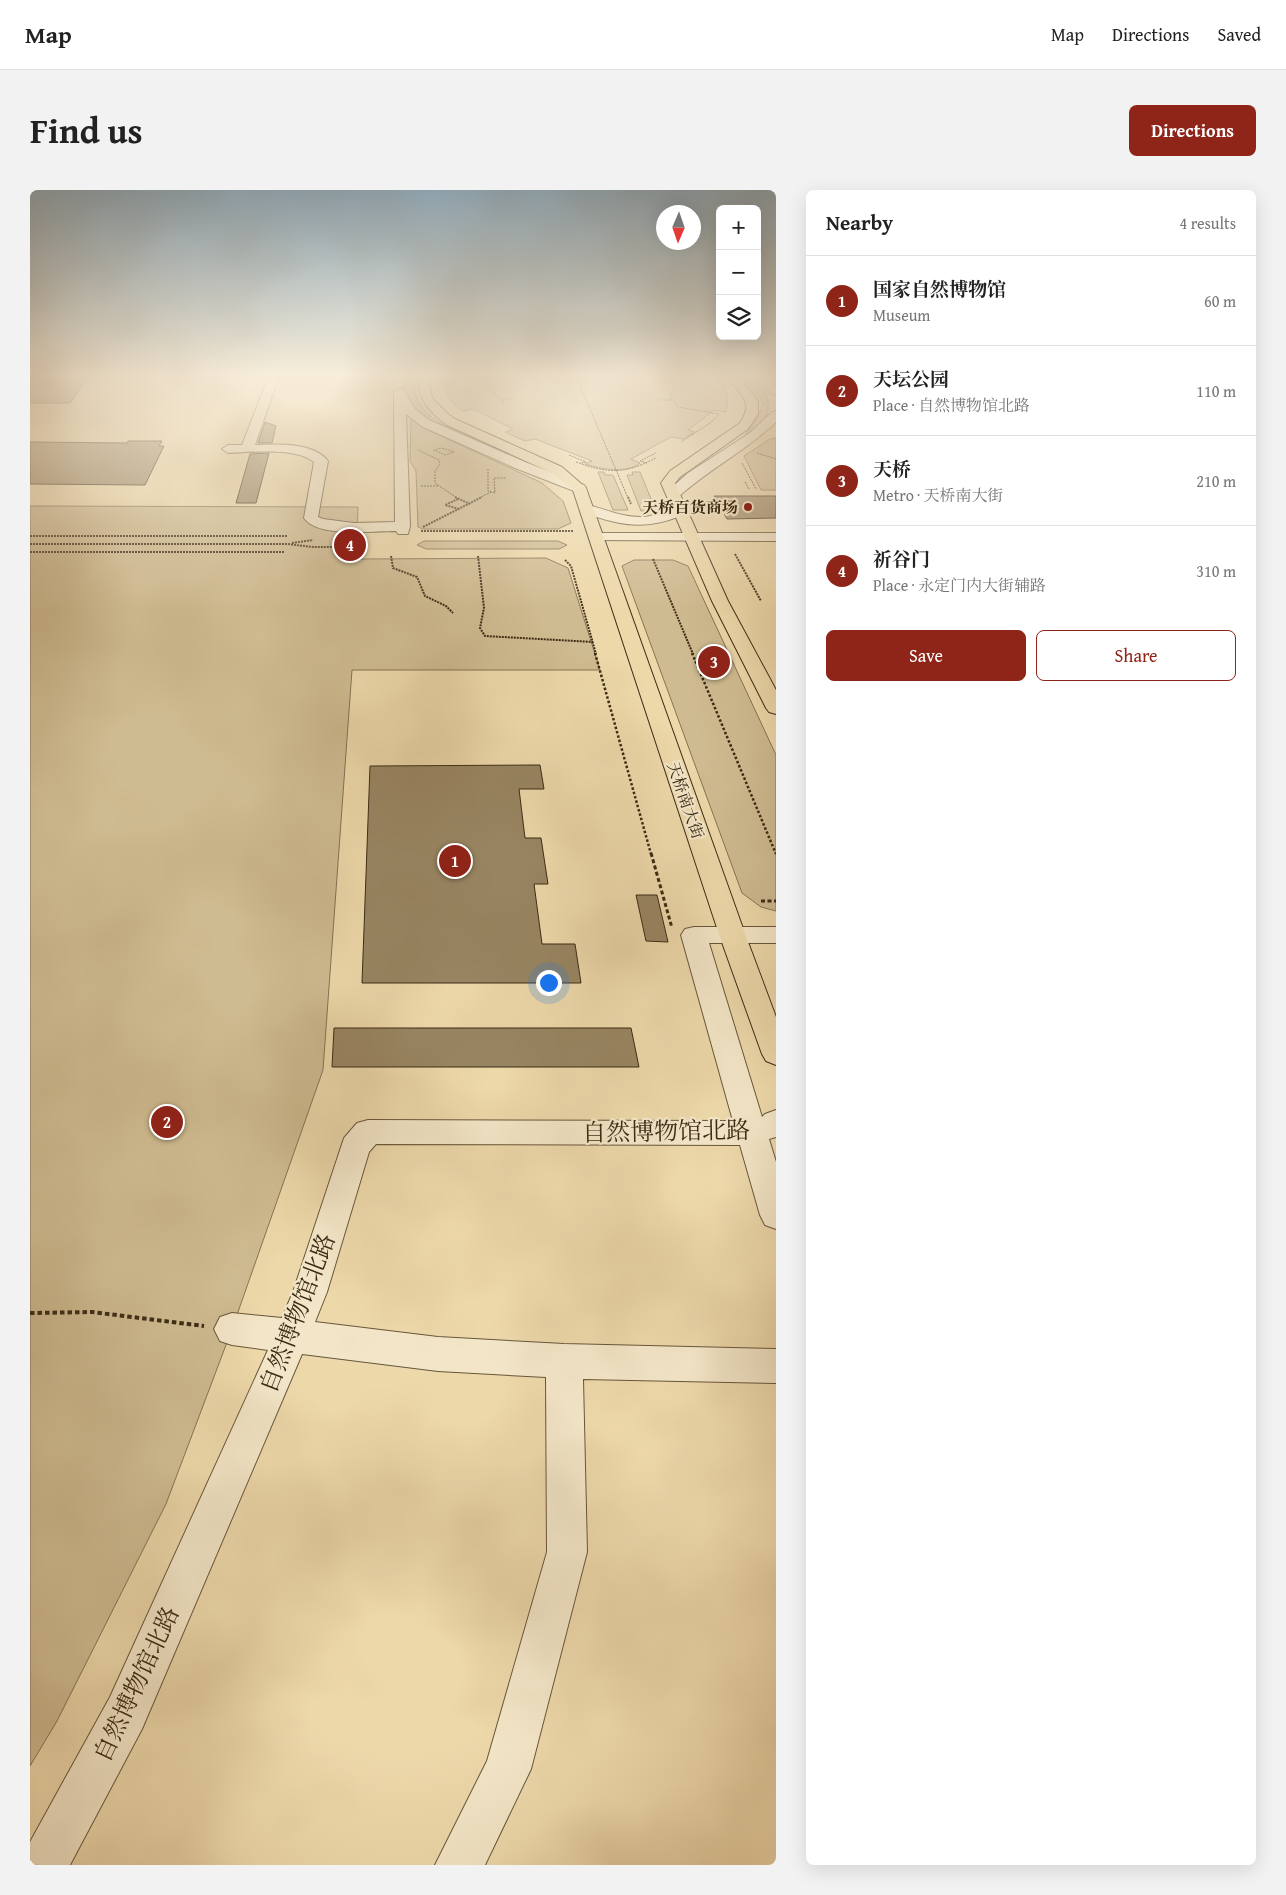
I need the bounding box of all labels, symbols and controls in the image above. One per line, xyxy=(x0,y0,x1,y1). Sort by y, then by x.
text: Map xyxy=(25,17,72,52)
text: Map xyxy=(1051,21,1084,48)
text: Directions xyxy=(1112,21,1189,48)
text: Saved xyxy=(1217,21,1261,48)
text: Find us xyxy=(30,105,143,156)
button: Directions xyxy=(1129,105,1256,156)
north arrow xyxy=(656,205,701,250)
map controls xyxy=(716,205,761,340)
button: + xyxy=(716,205,761,250)
text: Nearby xyxy=(826,207,893,238)
text: 4 results xyxy=(1179,211,1236,235)
button: − xyxy=(716,250,761,295)
text: 国家自然博物馆 xyxy=(873,275,1006,303)
text: 1 xyxy=(838,289,846,313)
text: 60 m xyxy=(1204,289,1236,313)
button: layers xyxy=(716,295,761,340)
text: Museum xyxy=(873,303,930,327)
text: 天坛公园 xyxy=(873,365,949,393)
text: 2 xyxy=(838,379,846,403)
text: 110 m xyxy=(1196,379,1236,403)
text: Place · 自然博物馆北路 xyxy=(873,393,1030,417)
text: 天桥 xyxy=(873,455,911,483)
text: 3 xyxy=(838,469,846,493)
text: 210 m xyxy=(1196,469,1236,493)
text: Metro · 天桥南大街 xyxy=(873,483,1004,507)
place label: 天桥百货商场 xyxy=(642,495,738,519)
marker: 天桥百货商场 xyxy=(742,501,754,513)
pin: 4 xyxy=(334,526,366,564)
text: 祈谷门 xyxy=(873,545,930,573)
text: 4 xyxy=(838,559,846,583)
text: 310 m xyxy=(1196,559,1236,583)
text: Place · 永定门内大街辅路 xyxy=(873,573,1046,597)
button: Save xyxy=(826,630,1026,681)
button: Share xyxy=(1036,630,1236,681)
pin: 3 xyxy=(698,643,730,681)
street label: 天桥南大街 xyxy=(662,758,710,842)
pin: 1 xyxy=(439,842,471,880)
your location xyxy=(536,970,562,996)
pin: 2 xyxy=(151,1103,183,1141)
street label: 自然博物馆北路 xyxy=(582,1112,750,1150)
street label: 自然博物馆北路 xyxy=(251,1228,343,1398)
street label: 自然博物馆北路 xyxy=(85,1600,187,1768)

